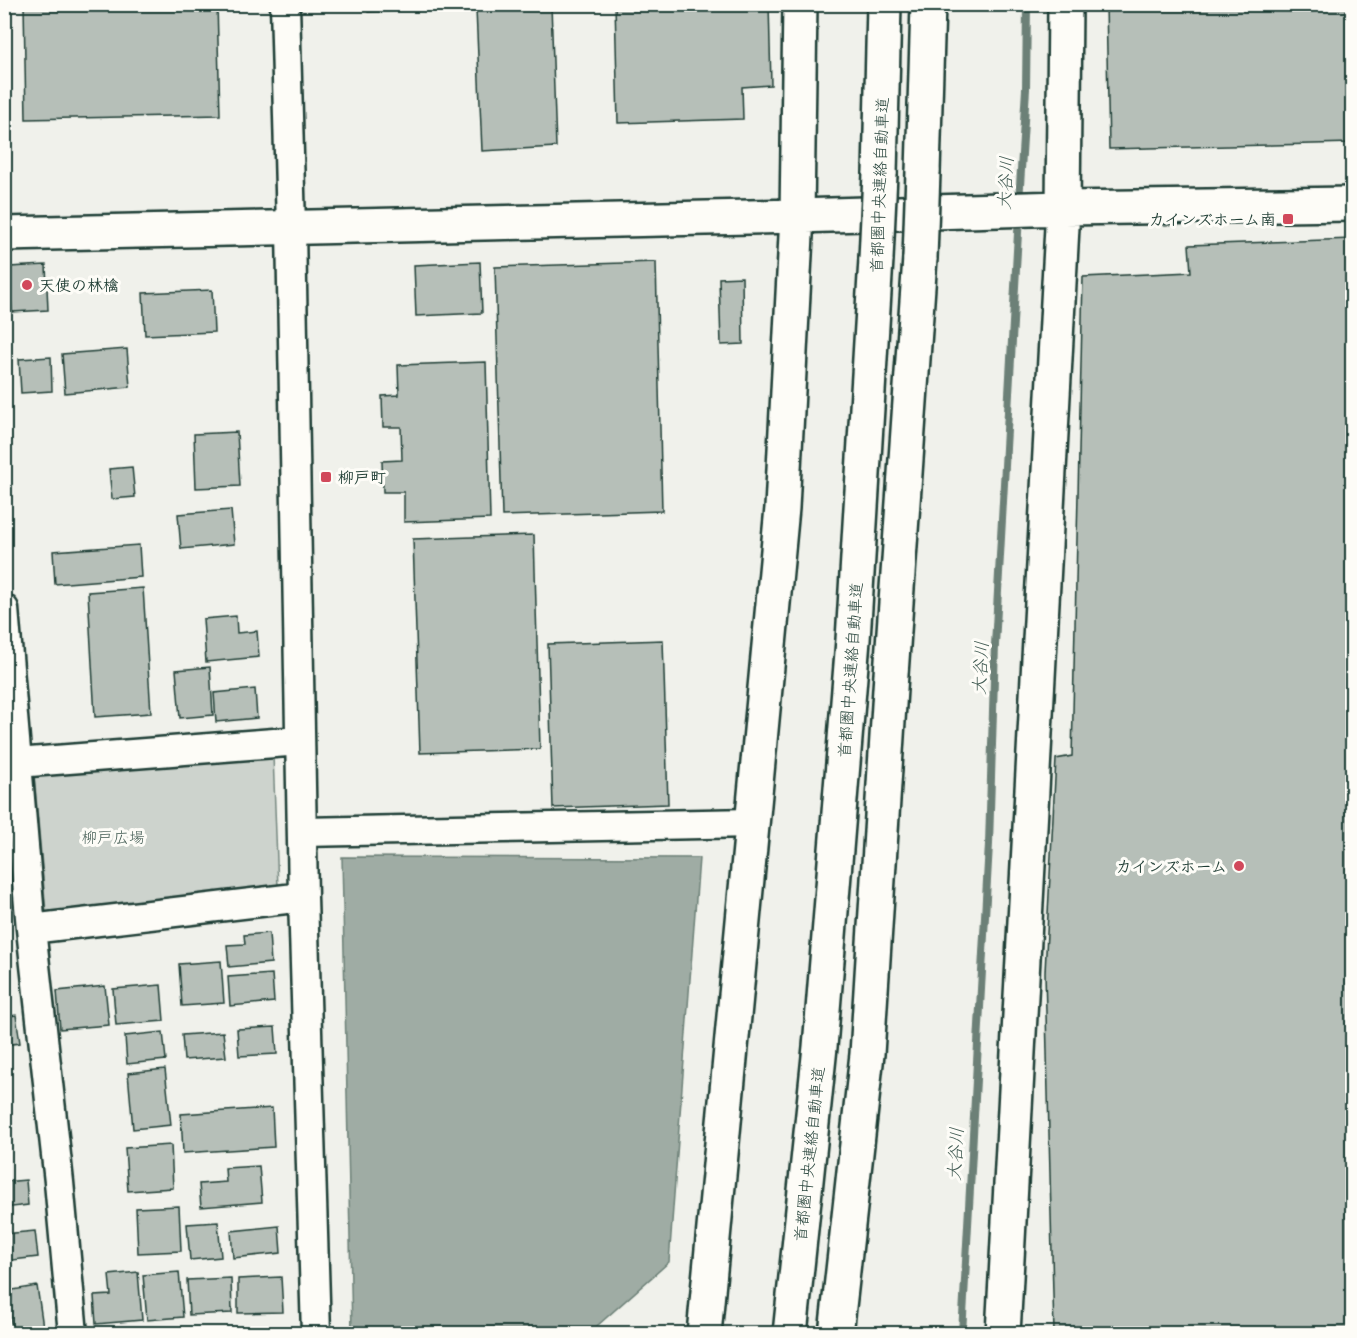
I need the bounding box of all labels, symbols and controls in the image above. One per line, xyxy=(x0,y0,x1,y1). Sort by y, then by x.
street label: 首都圏中央連絡自動車道 xyxy=(866,97,892,273)
water label: 大谷川 xyxy=(992,155,1018,211)
place label: カインズホーム南 xyxy=(1149,209,1276,229)
marker: カインズホーム南 xyxy=(1281,212,1295,226)
place label: 天使の林檎 xyxy=(39,275,119,295)
marker: 天使の林檎 xyxy=(20,278,34,292)
place label: 柳戸町 xyxy=(338,467,386,487)
marker: 柳戸町 xyxy=(319,470,333,484)
street label: 首都圏中央連絡自動車道 xyxy=(834,582,866,758)
water label: 大谷川 xyxy=(967,640,993,696)
park label: 柳戸広場 xyxy=(81,827,145,847)
place label: カインズホーム xyxy=(1116,856,1227,876)
marker: カインズホーム xyxy=(1232,859,1246,873)
street label: 首都圏中央連絡自動車道 xyxy=(790,1065,828,1243)
water label: 大谷川 xyxy=(942,1126,968,1182)

